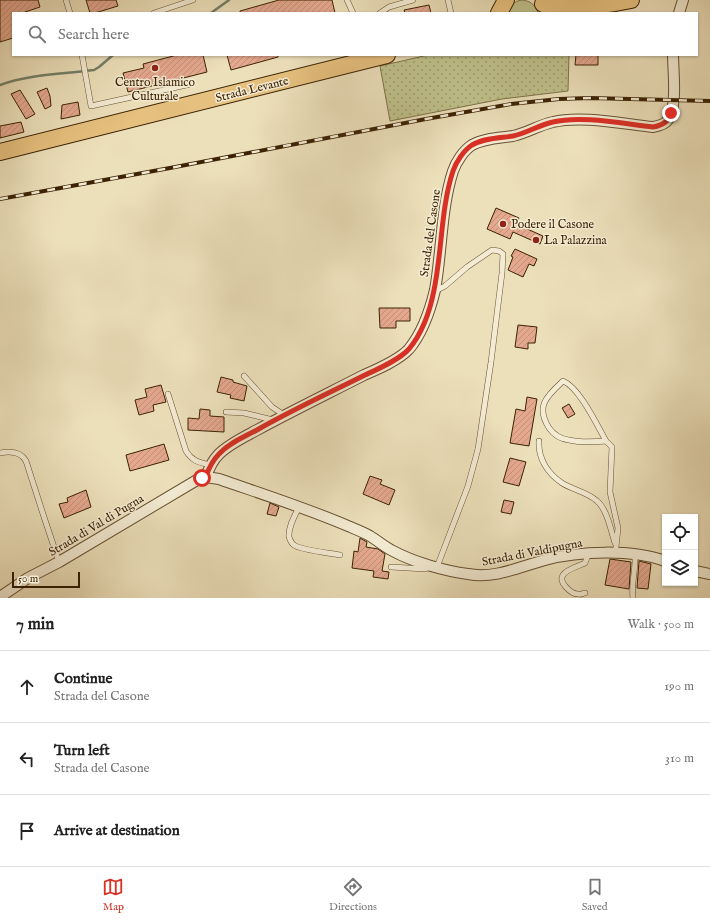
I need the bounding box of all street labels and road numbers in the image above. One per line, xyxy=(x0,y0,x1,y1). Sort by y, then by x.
street label: Strada Levante xyxy=(214,73,291,106)
street label: Strada del Casone xyxy=(417,188,444,278)
street label: Strada di Val di Pugna xyxy=(46,491,147,560)
street label: Strada di Valdipugna xyxy=(481,535,585,571)

